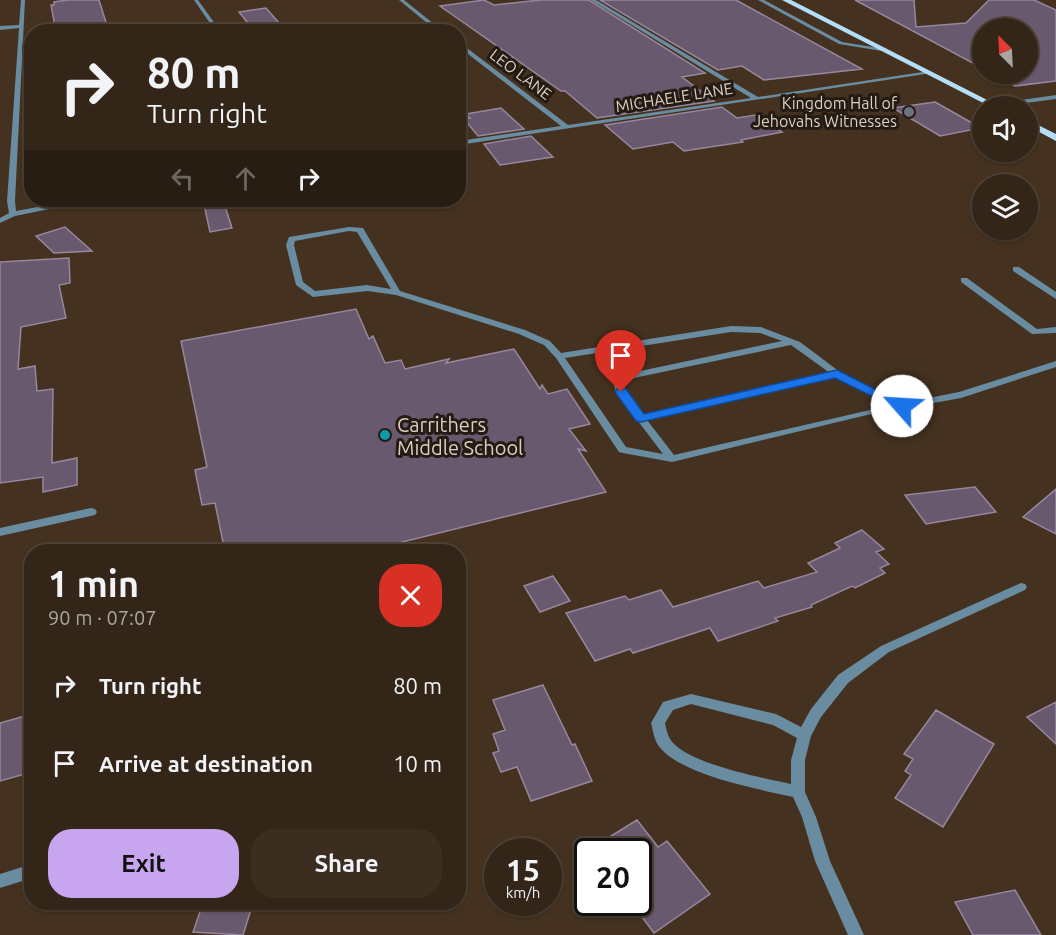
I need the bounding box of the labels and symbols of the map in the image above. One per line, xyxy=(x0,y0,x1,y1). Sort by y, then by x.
north arrow xyxy=(972,18,1038,84)
street label: LEO LANE xyxy=(487,45,555,103)
street label: MICHAELE LANE xyxy=(614,79,734,115)
place label: Kingdom Hall of Jehovahs Witnesses xyxy=(753,94,898,130)
marker: Kingdom Hall of Jehovahs Witnesses xyxy=(902,105,916,119)
pin xyxy=(595,330,646,392)
position arrow xyxy=(870,374,934,438)
place label: Carrithers Middle School xyxy=(397,413,523,459)
marker: Carrithers Middle School xyxy=(378,428,392,442)
speed limit sign: 20 xyxy=(574,838,652,916)

